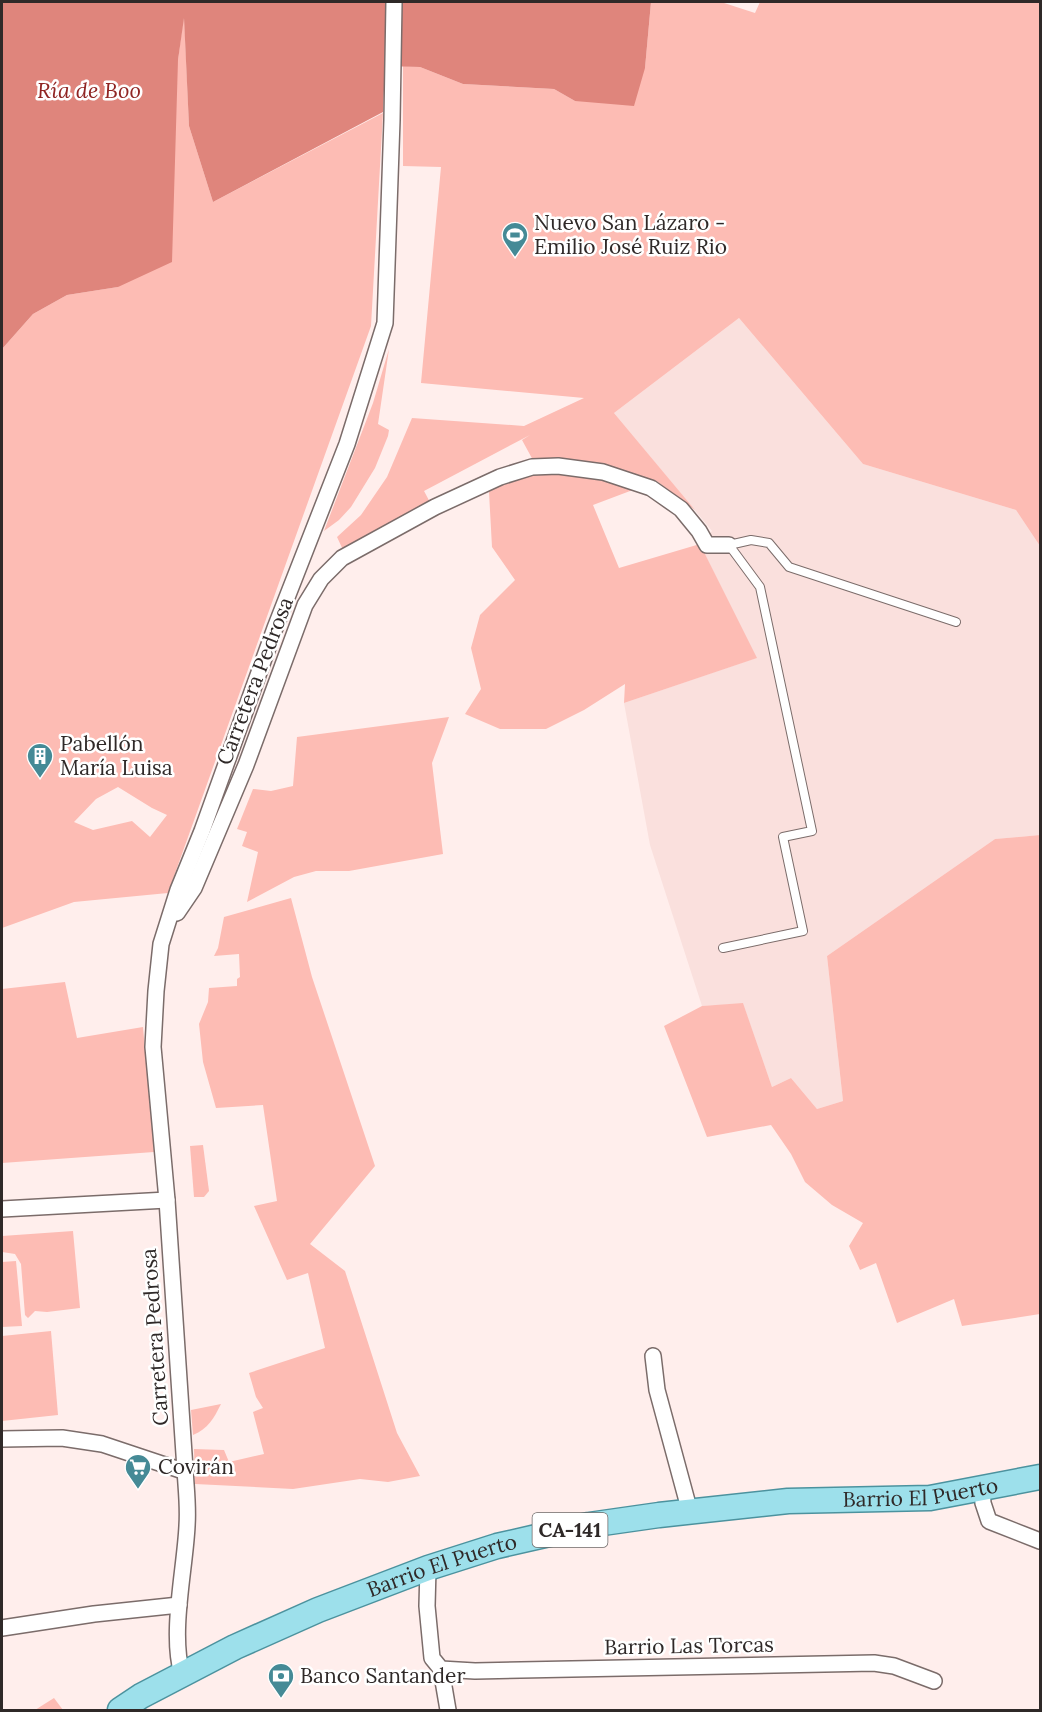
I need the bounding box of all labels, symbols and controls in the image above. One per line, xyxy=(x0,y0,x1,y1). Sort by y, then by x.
water label: Ría de Boo xyxy=(37,76,141,104)
place label: Nuevo San Lázaro - Emilio José Ruiz Rio xyxy=(534,209,727,260)
sports icon: Nuevo San Lázaro - Emilio José Ruiz Rio xyxy=(500,220,530,258)
street label: Carretera Pedrosa xyxy=(210,593,299,769)
place label: Pabellón María Luisa xyxy=(60,730,173,781)
building icon: Pabellón María Luisa xyxy=(25,741,55,779)
street label: Carretera Pedrosa xyxy=(135,1247,174,1427)
supermarket icon: Covirán xyxy=(123,1452,153,1490)
place label: Covirán xyxy=(158,1453,234,1480)
street label: Barrio El Puerto xyxy=(842,1471,1000,1513)
road number: CA-141 xyxy=(532,1513,608,1547)
street label: Barrio El Puerto xyxy=(363,1528,519,1603)
street label: Barrio Las Torcas xyxy=(604,1631,774,1660)
bank icon: Banco Santander xyxy=(266,1661,296,1699)
place label: Banco Santander xyxy=(300,1662,466,1689)

